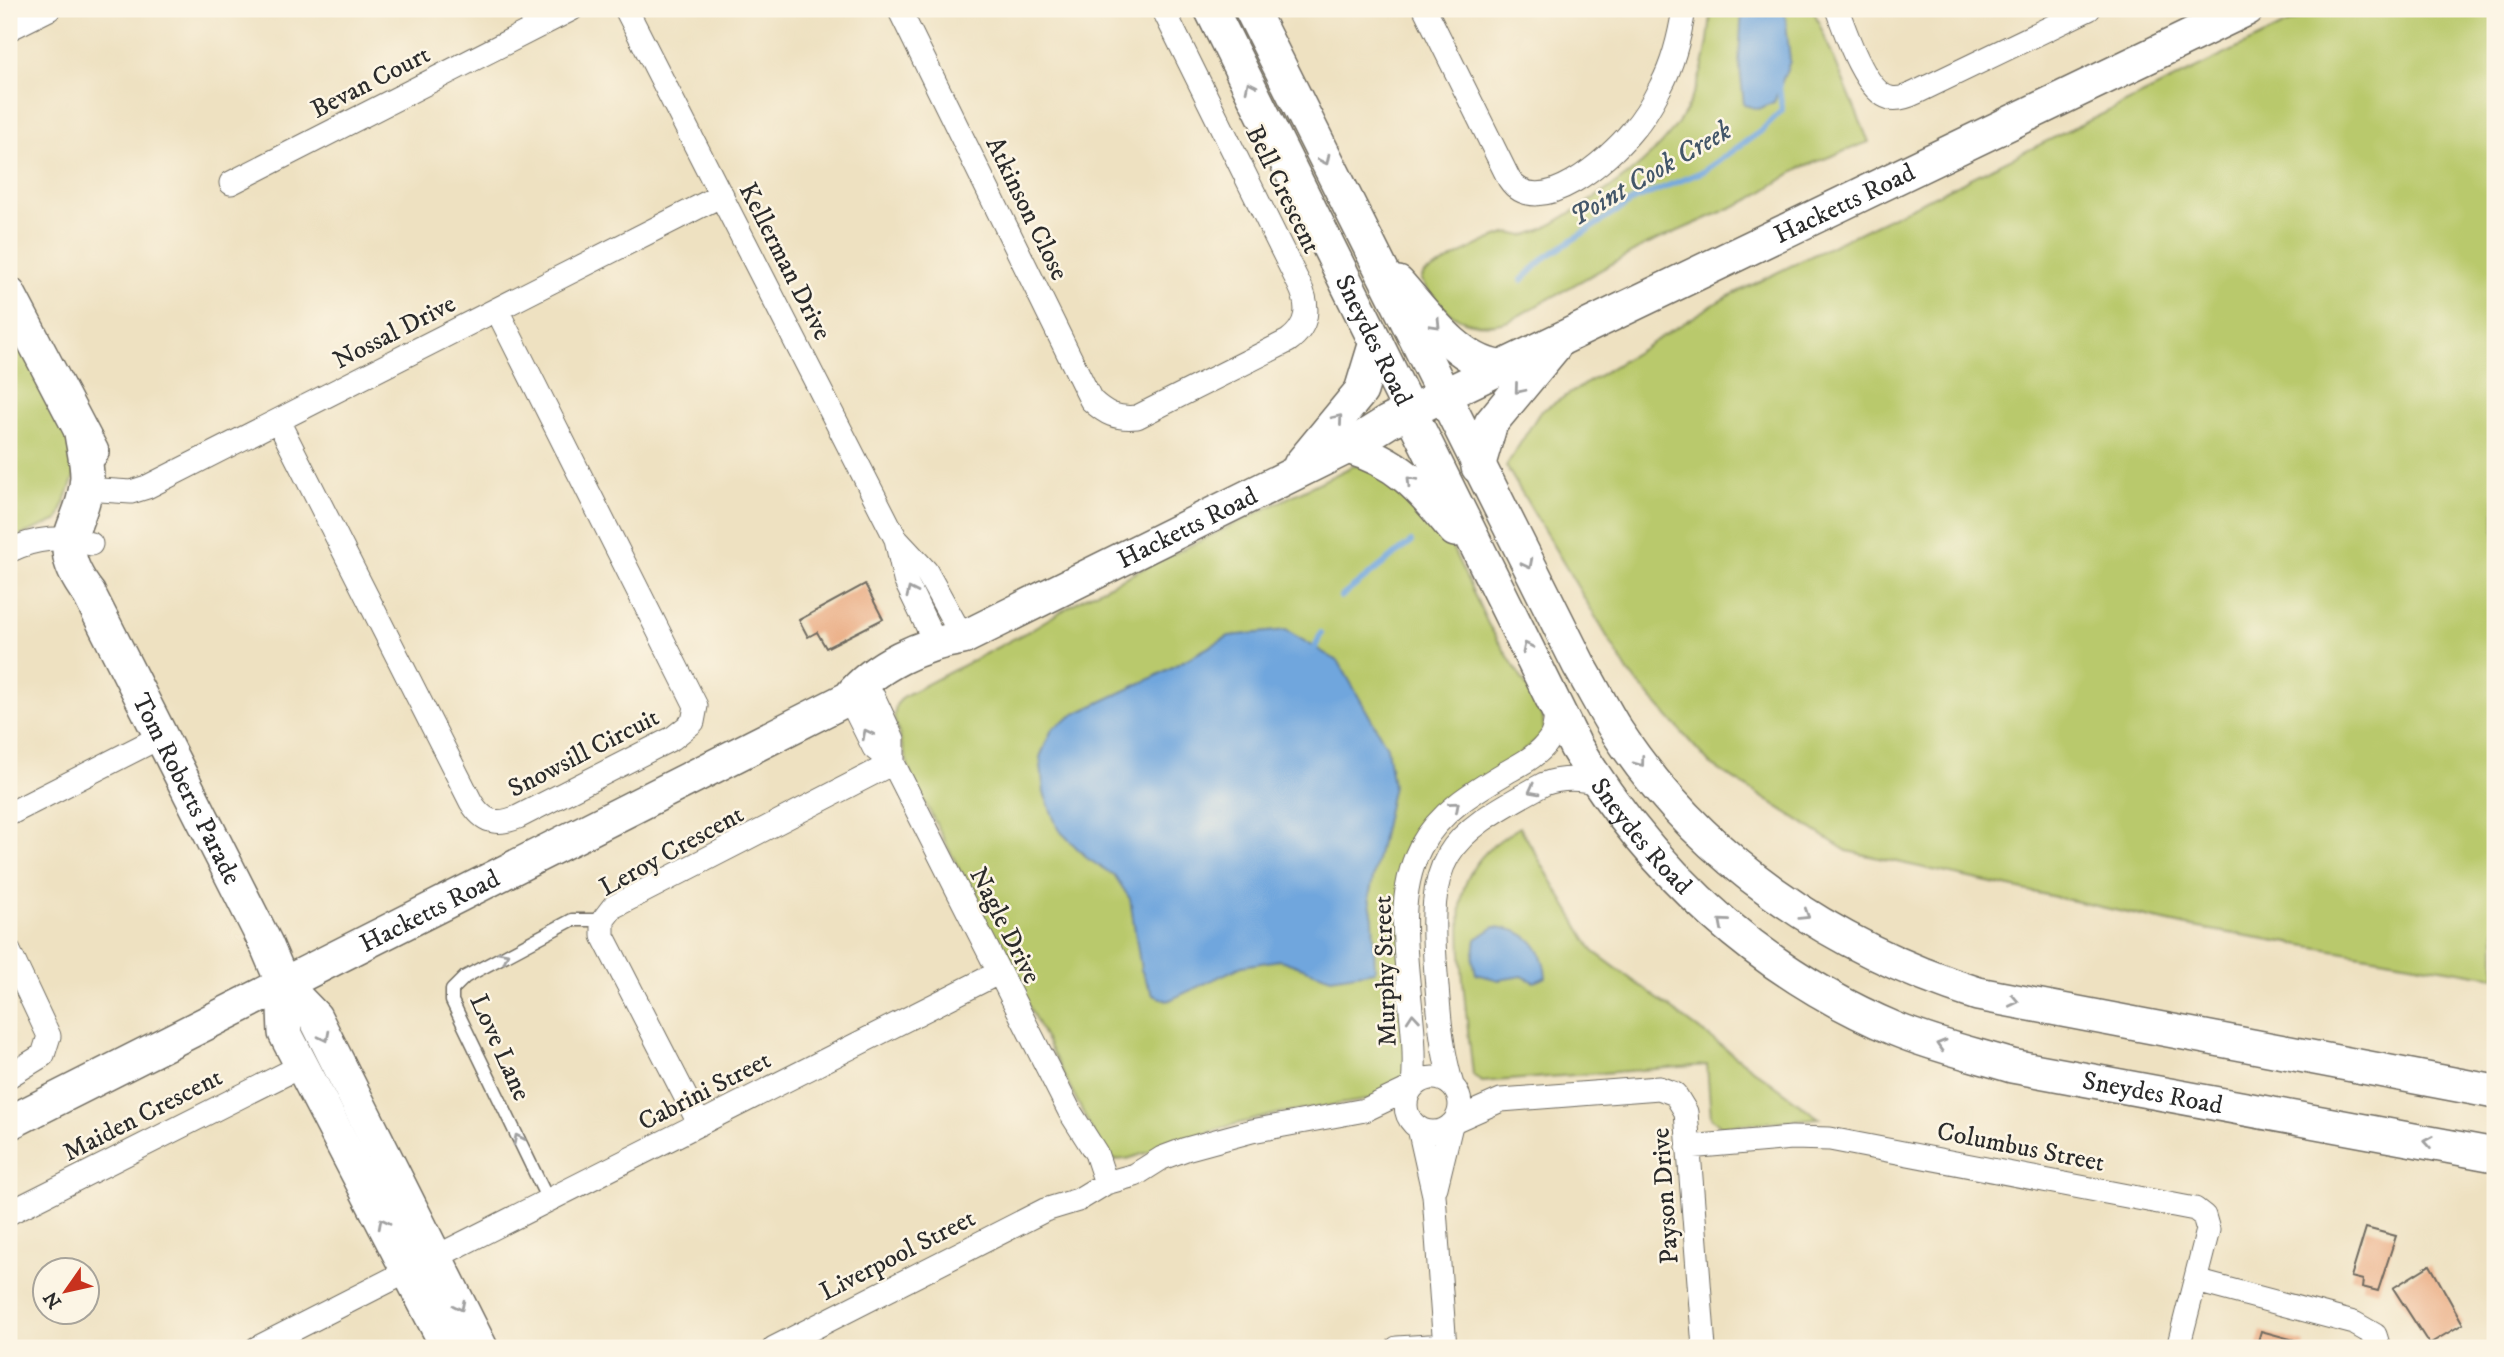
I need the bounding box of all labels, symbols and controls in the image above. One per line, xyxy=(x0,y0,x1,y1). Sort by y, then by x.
street label: Bevan Court xyxy=(306,38,436,126)
one-way arrow xyxy=(1244,81,1258,93)
water label: Point Cook Creek xyxy=(1564,113,1738,234)
street label: Bell Crescent xyxy=(1237,120,1328,259)
street label: Atkinson Close xyxy=(978,131,1076,286)
one-way arrow xyxy=(1317,153,1331,165)
street label: Hacketts Road xyxy=(1769,156,1921,252)
street label: Kellerman Drive xyxy=(731,177,838,346)
street label: Sneydes Road xyxy=(1327,269,1420,411)
street label: Nossal Drive xyxy=(328,287,461,377)
one-way arrow xyxy=(1427,316,1440,329)
one-way arrow xyxy=(1515,381,1527,394)
one-way arrow xyxy=(1329,415,1342,427)
one-way arrow xyxy=(1406,476,1419,489)
street label: Hacketts Road xyxy=(1112,480,1263,577)
one-way arrow xyxy=(1519,557,1533,569)
one-way arrow xyxy=(905,587,919,599)
one-way arrow xyxy=(1521,642,1535,654)
street label: Tom Roberts Parade xyxy=(124,688,248,891)
street label: Snowsill Circuit xyxy=(503,701,665,806)
one-way arrow xyxy=(861,729,875,741)
one-way arrow xyxy=(1631,754,1644,766)
street label: Sneydes Road xyxy=(1583,772,1699,902)
one-way arrow xyxy=(1528,781,1540,795)
street label: Leroy Crescent xyxy=(594,798,750,904)
one-way arrow xyxy=(1446,802,1459,814)
street label: Nagle Drive xyxy=(961,862,1048,989)
street label: Hacketts Road xyxy=(355,863,505,961)
street label: Murphy Street xyxy=(1366,895,1405,1047)
one-way arrow xyxy=(1798,907,1811,920)
one-way arrow xyxy=(1718,919,1731,931)
one-way arrow xyxy=(497,950,510,964)
street label: Love Lane xyxy=(462,989,538,1106)
one-way arrow xyxy=(2008,993,2020,1008)
one-way arrow xyxy=(1406,1012,1421,1023)
one-way arrow xyxy=(316,1030,330,1042)
one-way arrow xyxy=(1935,1039,1948,1053)
street label: Cabrini Street xyxy=(633,1044,776,1139)
street label: Maiden Crescent xyxy=(57,1061,228,1170)
street label: Sneydes Road xyxy=(2080,1064,2225,1123)
street label: Columbus Street xyxy=(1934,1115,2107,1180)
street label: Payson Drive xyxy=(1644,1127,1687,1265)
one-way arrow xyxy=(512,1134,526,1146)
one-way arrow xyxy=(2422,1136,2434,1151)
street label: Liverpool Street xyxy=(814,1202,981,1309)
one-way arrow xyxy=(377,1217,391,1230)
north arrow xyxy=(32,1256,102,1326)
text: N xyxy=(39,1286,67,1313)
one-way arrow xyxy=(452,1299,466,1311)

